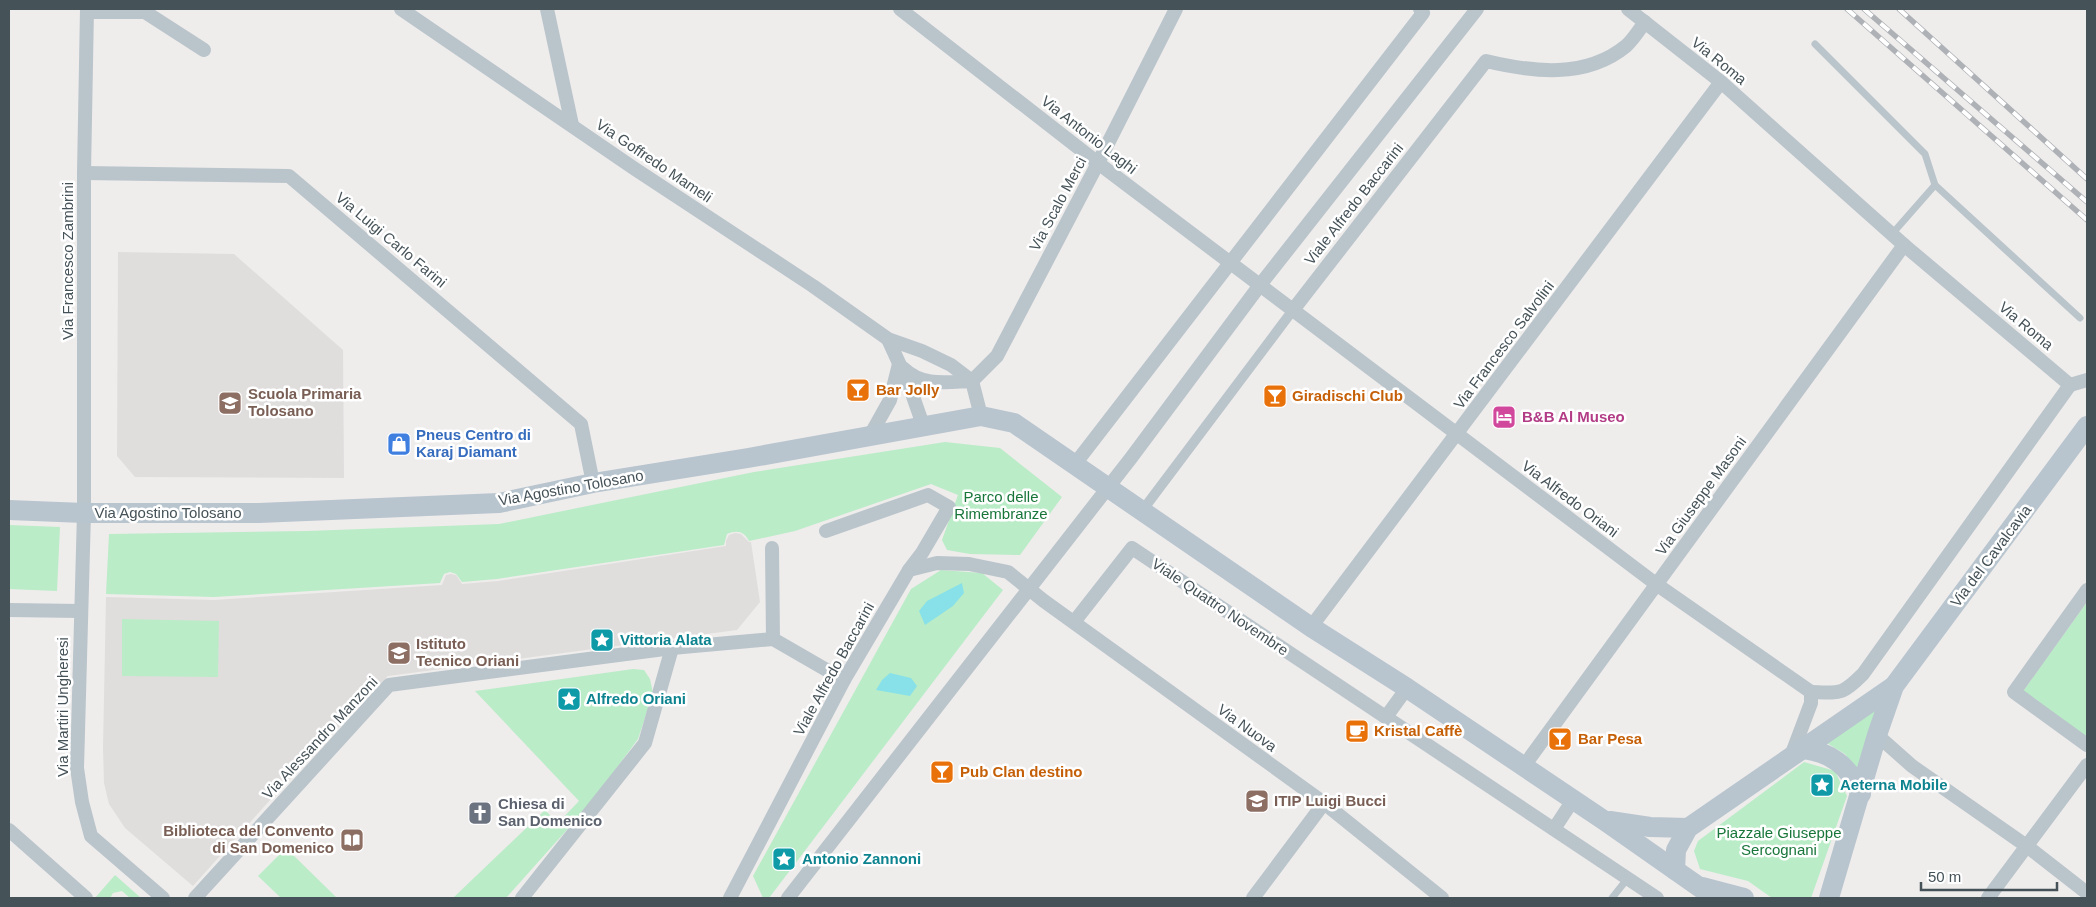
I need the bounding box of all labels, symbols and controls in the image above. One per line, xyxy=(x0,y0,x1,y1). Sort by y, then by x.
street label: Via Roma xyxy=(1688,33,1751,88)
street label: Via Antonio Laghi xyxy=(1038,92,1140,177)
street label: Via Goffredo Mameli xyxy=(593,115,715,206)
street label: Viale Alfredo Baccarini xyxy=(1301,139,1406,268)
street label: Via Scalo Merci xyxy=(1026,154,1089,254)
street label: Via Francesco Zambrini xyxy=(59,182,76,340)
street label: Via Luigi Carlo Farini xyxy=(333,188,450,291)
street label: Via Francesco Salvolini xyxy=(1450,277,1557,412)
street label: Via Roma xyxy=(1996,298,2057,354)
bar icon: Bar Jolly xyxy=(845,377,871,403)
place label: Bar Jolly xyxy=(876,381,940,398)
bar icon: Giradischi Club xyxy=(1262,383,1288,409)
place label: Scuola Primaria Tolosano xyxy=(248,385,362,419)
place label: Giradischi Club xyxy=(1292,387,1403,404)
school or university icon: Scuola Primaria Tolosano xyxy=(217,390,243,416)
hotel icon: B&B Al Museo xyxy=(1491,404,1517,430)
place label: B&B Al Museo xyxy=(1522,408,1625,425)
place label: Pneus Centro di Karaj Diamant xyxy=(416,426,531,460)
shop icon: Pneus Centro di Karaj Diamant xyxy=(386,431,412,457)
street label: Via Giuseppe Masoni xyxy=(1652,433,1749,558)
street label: Via Alfredo Oriani xyxy=(1519,457,1622,540)
street label: Via Agostino Tolosano xyxy=(497,466,645,509)
park label: Parco delle Rimembranze xyxy=(954,488,1048,522)
street label: Via del Cavalcavia xyxy=(1947,501,2035,610)
street label: Via Agostino Tolosano xyxy=(94,504,242,521)
street label: Viale Quattro Novembre xyxy=(1149,555,1292,659)
street label: Viale Alfredo Baccarini xyxy=(790,599,877,738)
place icon: Vittoria Alata xyxy=(589,627,615,653)
place label: Vittoria Alata xyxy=(620,631,712,648)
place label: Istituto Tecnico Oriani xyxy=(416,635,519,669)
street label: Via Martiri Ungheresi xyxy=(54,637,71,777)
school or university icon: Istituto Tecnico Oriani xyxy=(386,640,412,666)
street label: Via Alessandro Manzoni xyxy=(259,673,381,802)
place icon: Alfredo Oriani xyxy=(556,686,582,712)
place label: Alfredo Oriani xyxy=(586,690,686,707)
street label: Via Nuova xyxy=(1214,700,1281,755)
cafe icon: Kristal Caffè xyxy=(1344,718,1370,744)
place label: Kristal Caffè xyxy=(1374,722,1462,739)
bar icon: Bar Pesa xyxy=(1547,726,1573,752)
place label: Bar Pesa xyxy=(1578,730,1643,747)
bar icon: Pub Clan destino xyxy=(929,759,955,785)
place label: Pub Clan destino xyxy=(960,763,1083,780)
place icon: Aeterna Mobile xyxy=(1809,772,1835,798)
place label: Aeterna Mobile xyxy=(1840,776,1948,793)
school or university icon: ITIP Luigi Bucci xyxy=(1244,788,1270,814)
place label: ITIP Luigi Bucci xyxy=(1274,792,1386,809)
place label: Chiesa di San Domenico xyxy=(498,795,602,829)
church icon: Chiesa di San Domenico xyxy=(467,800,493,826)
place label: Biblioteca del Convento di San Domenico xyxy=(163,822,334,856)
park label: Piazzale Giuseppe Sercognani xyxy=(1716,824,1842,858)
library icon: Biblioteca del Convento di San Domenico xyxy=(339,827,365,853)
place icon: Antonio Zannoni xyxy=(771,846,797,872)
place label: Antonio Zannoni xyxy=(802,850,921,867)
scale bar xyxy=(1921,860,2057,892)
text: 50 m xyxy=(1928,868,1961,885)

